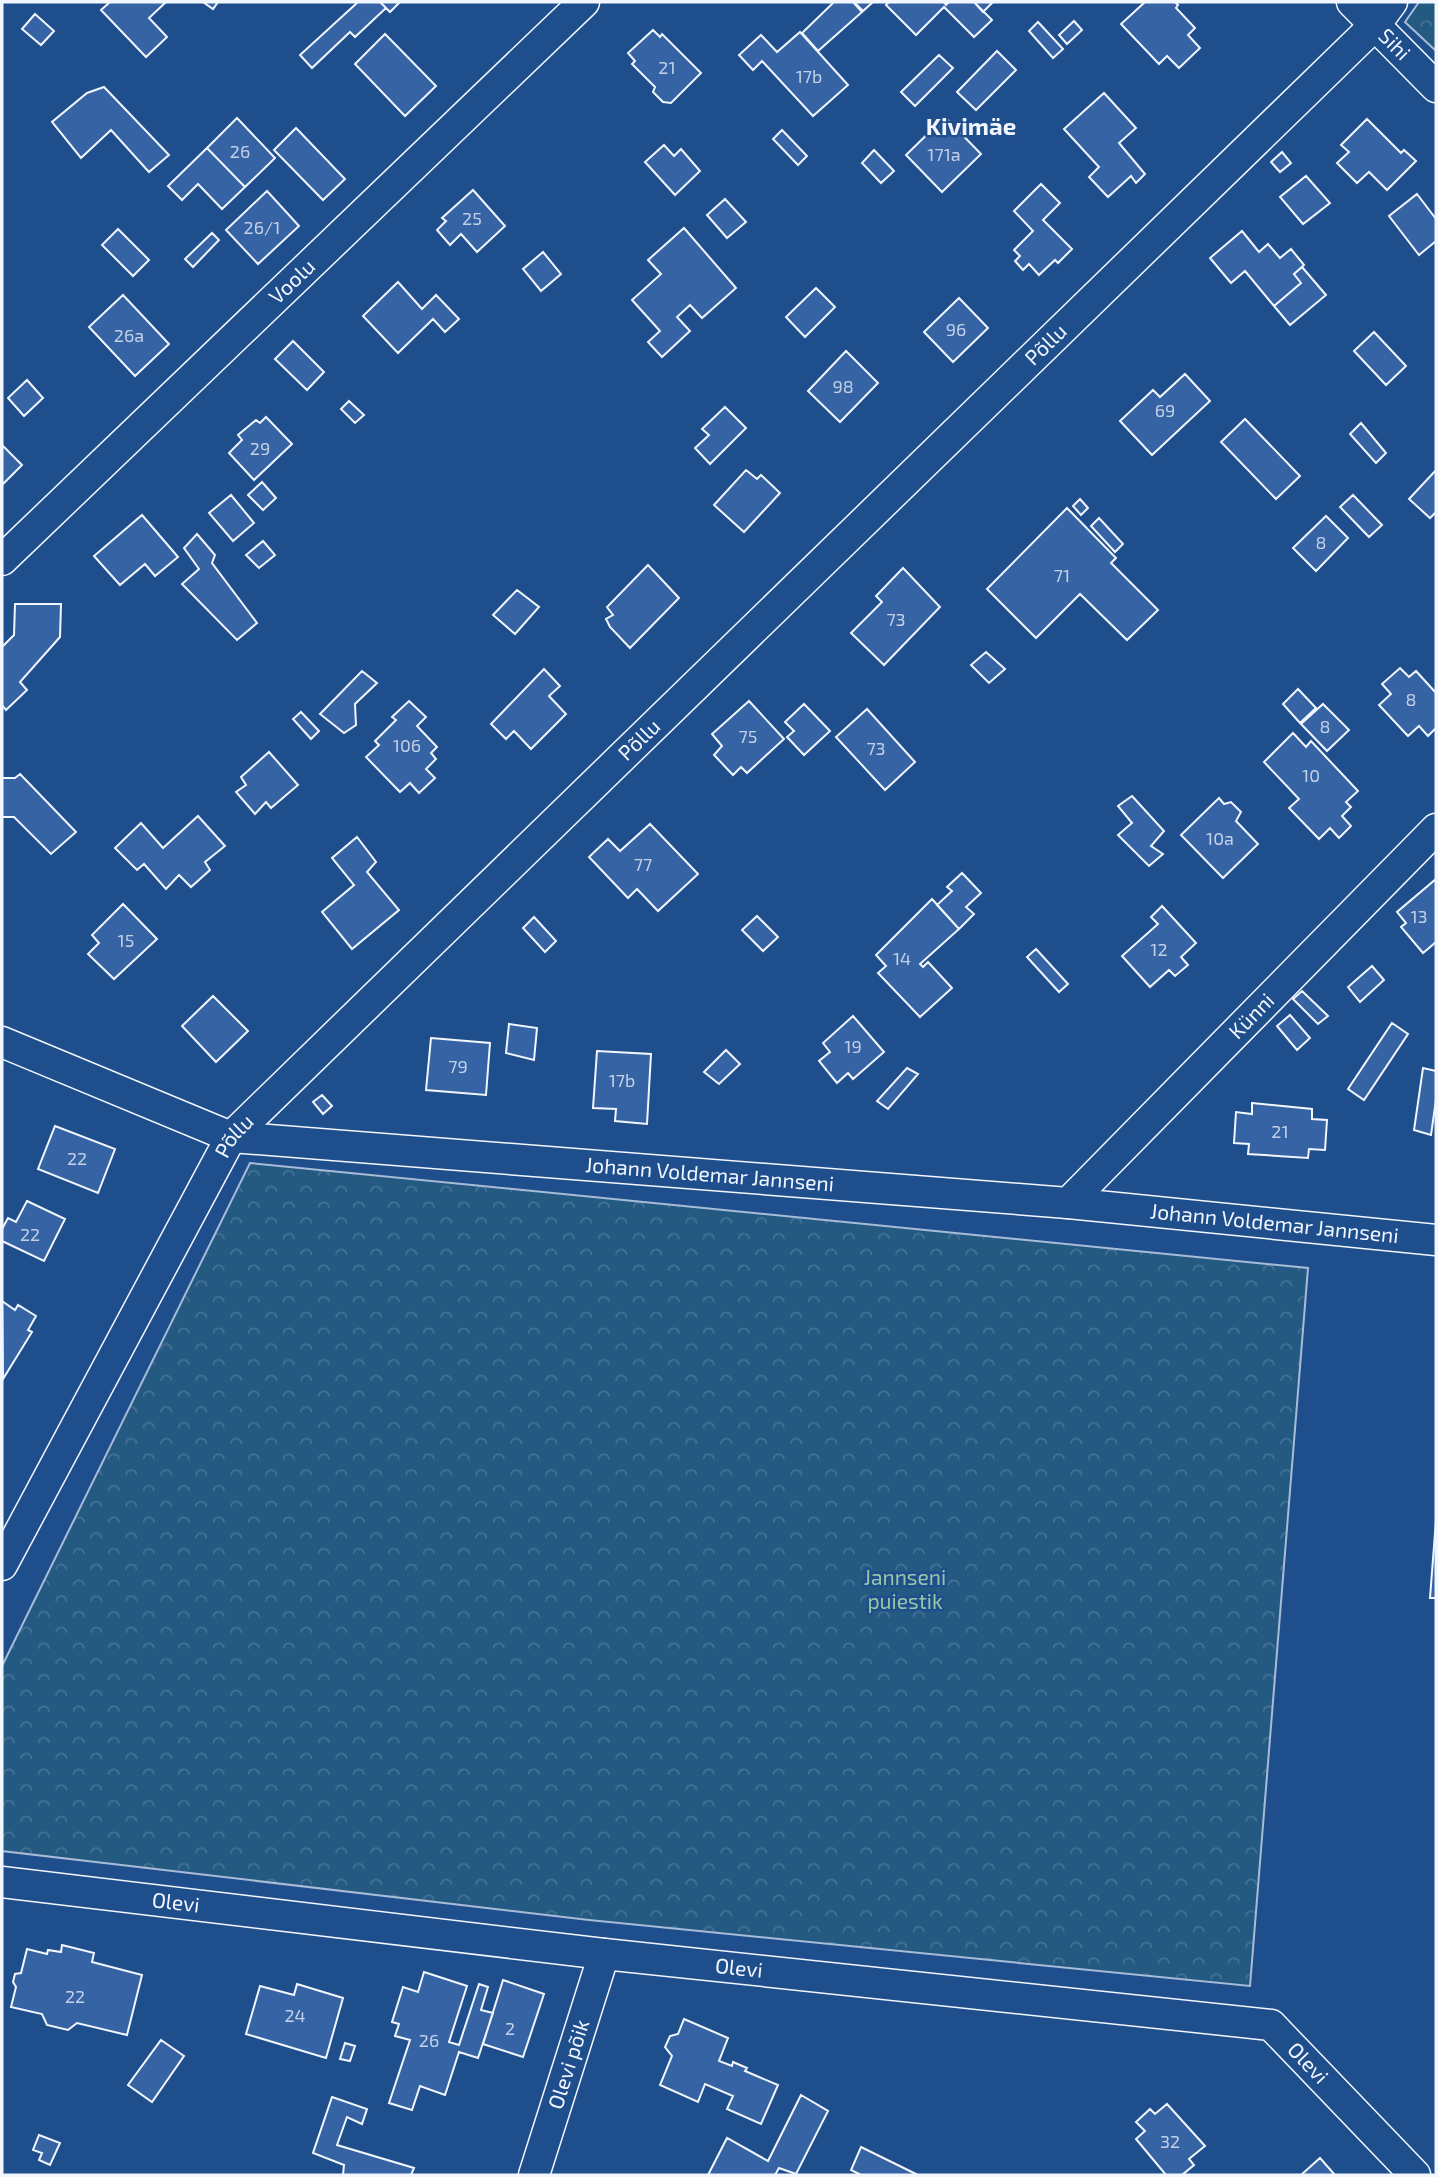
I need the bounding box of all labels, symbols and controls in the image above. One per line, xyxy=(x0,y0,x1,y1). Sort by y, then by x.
street label: Sihi xyxy=(1374,23,1416,65)
house number: 21 xyxy=(658,56,676,78)
house number: 17b xyxy=(796,65,822,87)
district label: Kivimäe xyxy=(926,111,1016,140)
house number: 26 xyxy=(230,140,250,162)
house number: 171a xyxy=(927,143,961,165)
house number: 25 xyxy=(462,207,482,229)
house number: 26/1 xyxy=(244,216,280,238)
street label: Voolu xyxy=(263,253,319,308)
house number: 96 xyxy=(946,318,966,340)
street label: Põllu xyxy=(1019,318,1071,370)
house number: 26a xyxy=(114,324,144,346)
house number: 98 xyxy=(832,375,854,397)
house number: 69 xyxy=(1155,399,1175,421)
house number: 29 xyxy=(250,437,270,459)
house number: 8 xyxy=(1316,531,1326,553)
house number: 71 xyxy=(1054,564,1070,586)
house number: 73 xyxy=(886,608,906,630)
house number: 8 xyxy=(1406,688,1416,710)
street label: Põllu xyxy=(612,713,665,765)
house number: 8 xyxy=(1320,715,1330,737)
house number: 75 xyxy=(739,725,757,747)
house number: 106 xyxy=(393,734,421,756)
house number: 73 xyxy=(866,737,886,759)
house number: 10 xyxy=(1302,764,1320,786)
house number: 10a xyxy=(1206,827,1234,849)
house number: 77 xyxy=(634,853,652,875)
house number: 13 xyxy=(1410,905,1428,927)
house number: 15 xyxy=(118,929,134,951)
house number: 12 xyxy=(1150,938,1168,960)
house number: 14 xyxy=(893,947,911,969)
street label: Künni xyxy=(1223,987,1279,1043)
house number: 19 xyxy=(844,1035,862,1057)
house number: 79 xyxy=(448,1055,468,1077)
house number: 17b xyxy=(609,1069,635,1091)
street label: Põllu xyxy=(208,1108,258,1161)
house number: 21 xyxy=(1271,1120,1289,1142)
house number: 22 xyxy=(67,1147,87,1169)
street label: Johann Voldemar Jannseni xyxy=(584,1151,835,1196)
street label: Johann Voldemar Jannseni xyxy=(1149,1197,1400,1247)
house number: 22 xyxy=(20,1223,40,1245)
park label: Jannseni puiestik xyxy=(864,1564,946,1613)
street label: Olevi xyxy=(151,1886,201,1917)
street label: Olevi xyxy=(714,1952,764,1982)
house number: 22 xyxy=(65,1985,85,2007)
house number: 24 xyxy=(284,2004,306,2026)
street label: Olevi põik xyxy=(542,2016,594,2112)
house number: 2 xyxy=(505,2017,515,2039)
house number: 26 xyxy=(419,2029,439,2051)
street label: Olevi xyxy=(1283,2036,1334,2088)
house number: 32 xyxy=(1160,2130,1180,2152)

